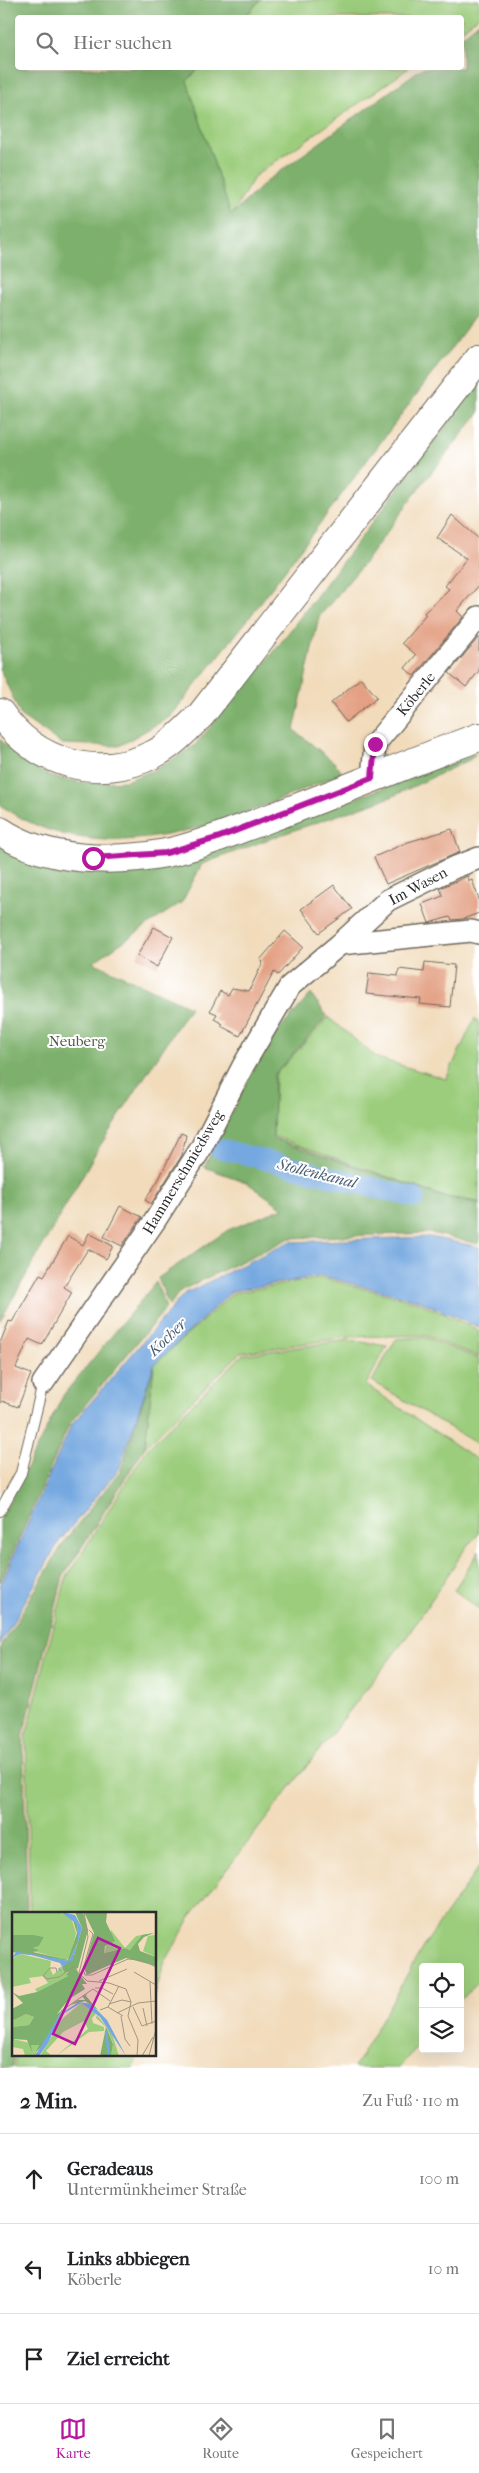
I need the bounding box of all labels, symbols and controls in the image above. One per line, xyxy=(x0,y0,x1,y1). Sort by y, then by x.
search box xyxy=(15,15,464,70)
icon: search xyxy=(33,29,61,57)
text: Hier suchen xyxy=(73,32,172,54)
street label: Köberle xyxy=(393,668,439,720)
route end xyxy=(364,733,387,756)
route start xyxy=(82,847,105,870)
street label: Im Wasen xyxy=(386,863,451,909)
park label: Neuberg xyxy=(49,1032,106,1050)
street label: Hammerschmiedsweg xyxy=(139,1106,228,1238)
water label: Stollenkanal xyxy=(275,1154,361,1193)
water label: Kocher xyxy=(143,1313,191,1360)
inset map xyxy=(12,1912,156,2056)
map controls xyxy=(419,1963,464,2053)
button: locate xyxy=(419,1963,464,2008)
button: layers xyxy=(419,2008,464,2053)
text: 2 Min. xyxy=(20,2089,77,2113)
text: Zu Fuß · 110 m xyxy=(362,2091,459,2110)
text: Geradeaus xyxy=(67,2158,153,2180)
icon: ahead xyxy=(20,2165,48,2193)
text: 100 m xyxy=(419,2169,459,2188)
text: Untermünkheimer Straße xyxy=(67,2180,247,2199)
text: Links abbiegen xyxy=(67,2248,190,2270)
icon: left xyxy=(20,2255,48,2283)
text: 10 m xyxy=(428,2259,459,2278)
text: Köberle xyxy=(67,2270,122,2289)
icon: arrive xyxy=(20,2345,48,2373)
text: Ziel erreicht xyxy=(67,2348,170,2370)
tab: Karte xyxy=(56,2415,91,2462)
tab: Route xyxy=(202,2415,239,2462)
tab: Gespeichert xyxy=(351,2415,423,2462)

